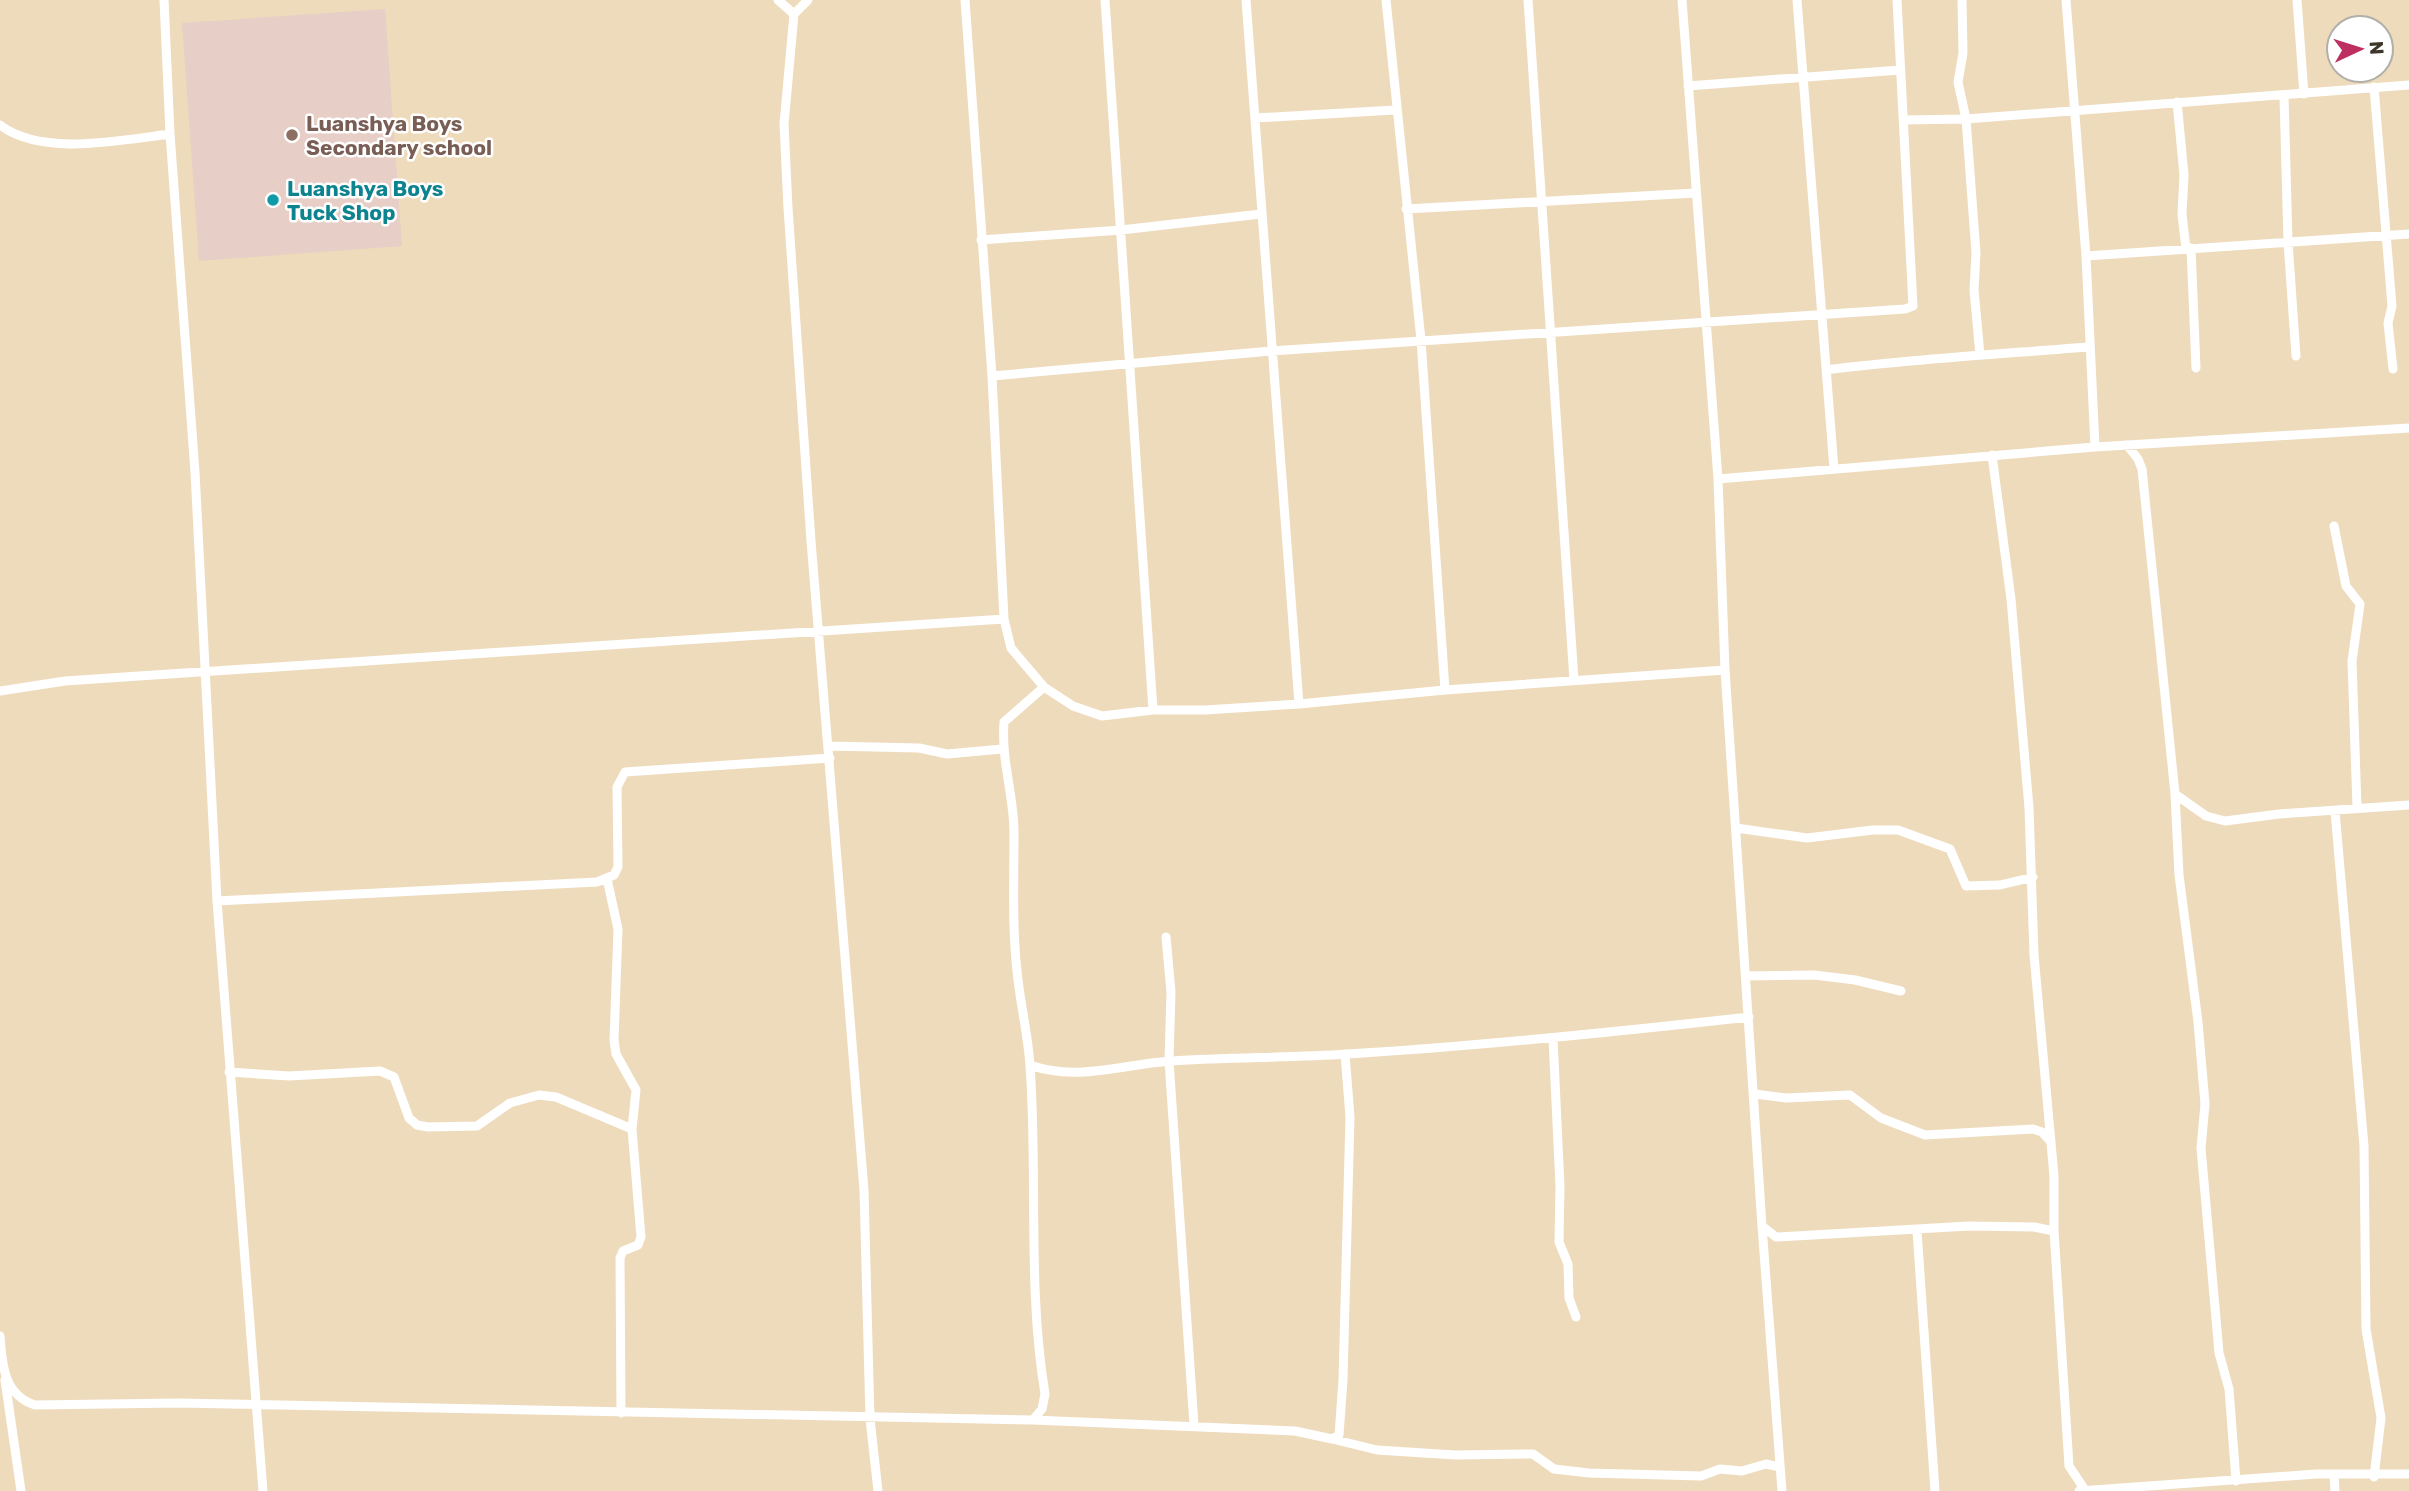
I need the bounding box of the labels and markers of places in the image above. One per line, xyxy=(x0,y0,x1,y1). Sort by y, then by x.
place label: Luanshya Boys Secondary school xyxy=(306,111,492,160)
marker: Luanshya Boys Secondary school xyxy=(284,127,300,143)
place label: Luanshya Boys Tuck Shop xyxy=(287,176,443,225)
marker: Luanshya Boys Tuck Shop xyxy=(265,192,281,208)

